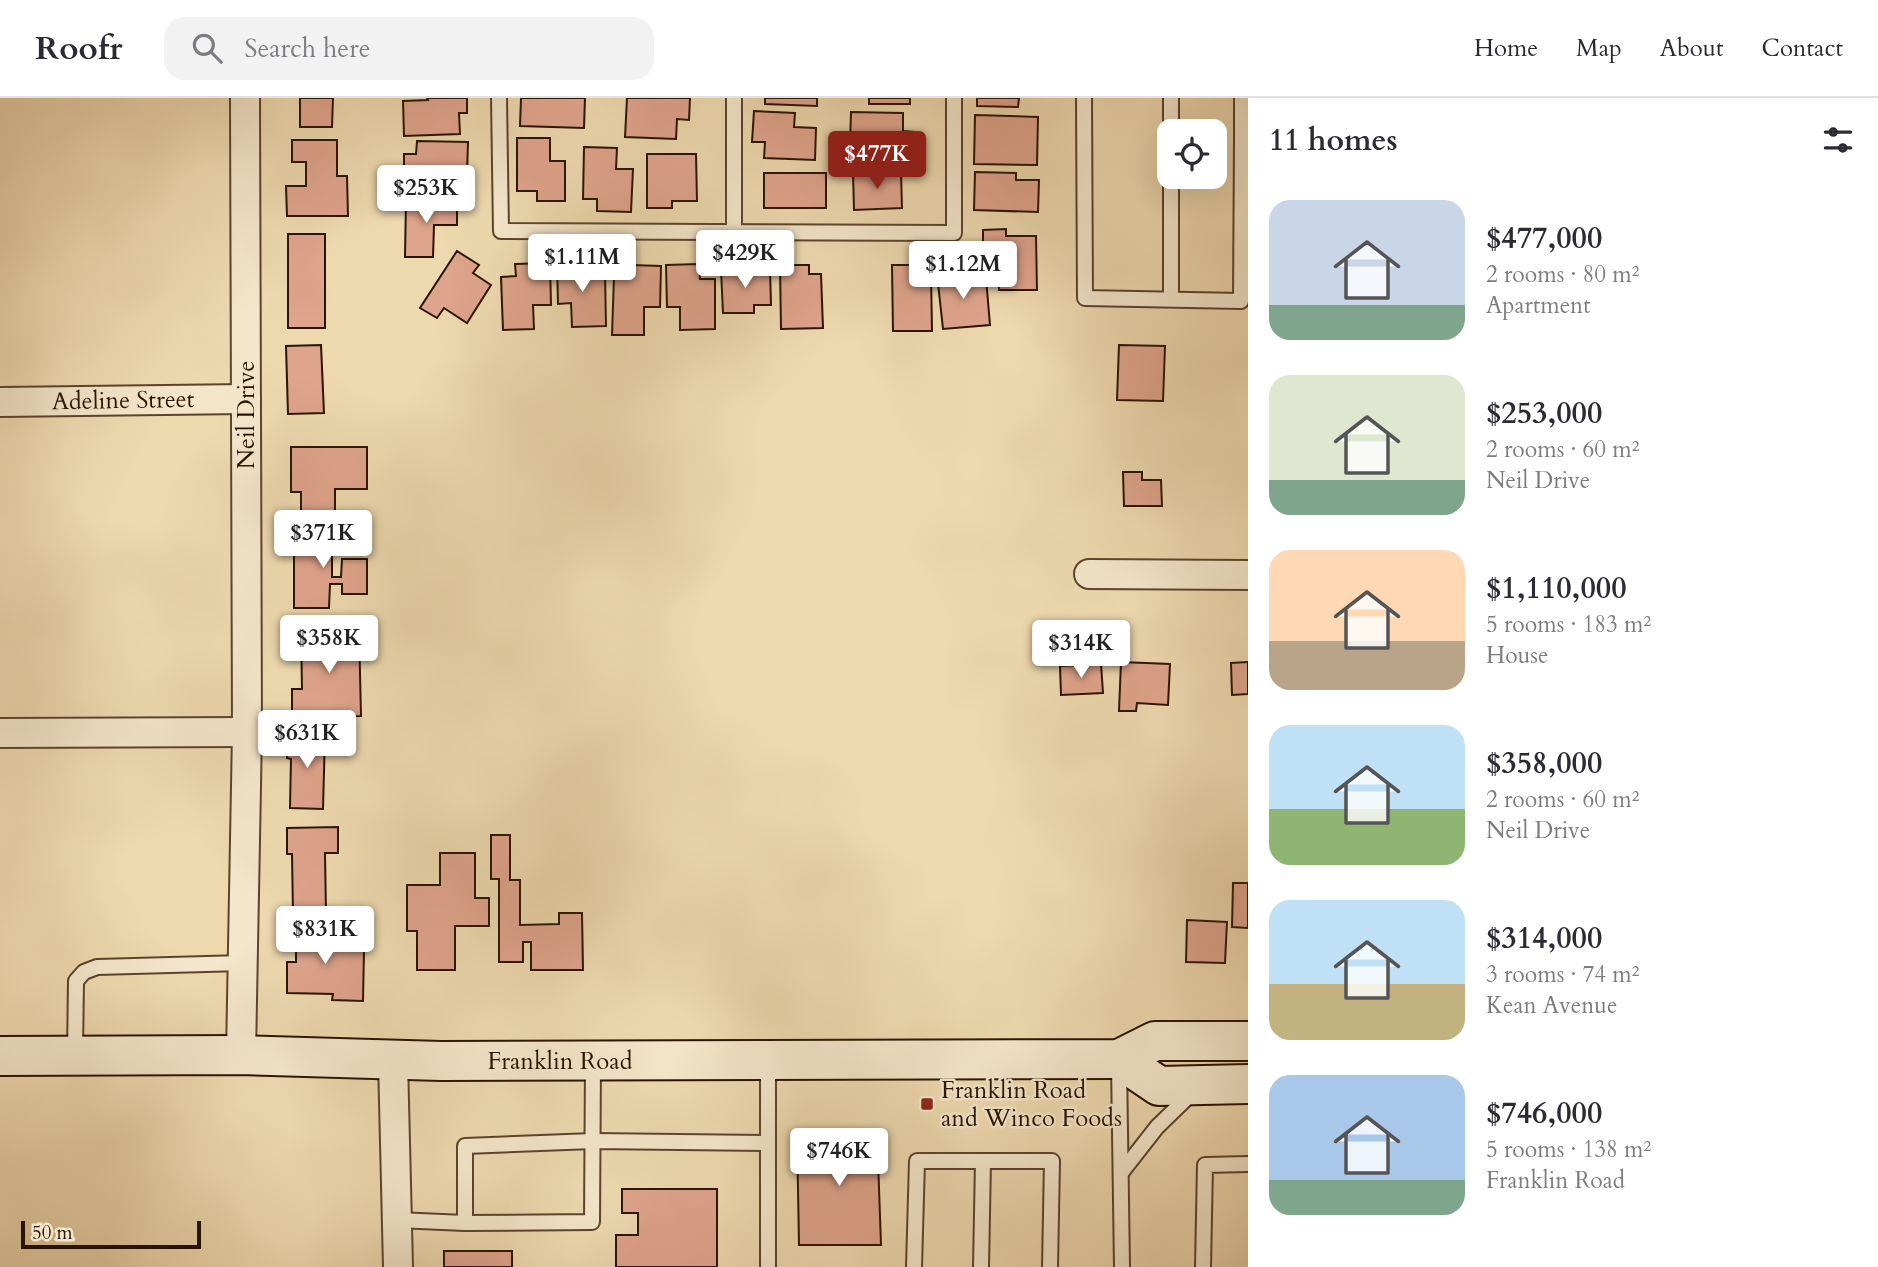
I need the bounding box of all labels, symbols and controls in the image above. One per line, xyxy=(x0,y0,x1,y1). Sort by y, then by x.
search box xyxy=(164,17,654,80)
text: Roofr xyxy=(35,26,122,71)
icon: search xyxy=(188,29,226,67)
text: Search here xyxy=(244,31,370,66)
text: Home xyxy=(1474,32,1538,65)
text: Map xyxy=(1576,32,1622,65)
text: About xyxy=(1660,32,1724,65)
text: Contact xyxy=(1762,32,1843,65)
map controls xyxy=(1157,119,1227,189)
button: locate xyxy=(1157,119,1227,189)
text: 11 homes xyxy=(1269,120,1398,161)
icon: filters xyxy=(1819,121,1857,159)
pin: $477K xyxy=(828,132,926,191)
text: $477K xyxy=(844,138,910,169)
pin: $253K xyxy=(377,166,475,225)
text: $253K xyxy=(393,172,459,203)
text: $477,000 xyxy=(1486,218,1602,259)
icon: home xyxy=(1325,228,1409,312)
pin: $429K xyxy=(696,230,794,290)
pin: $1.11M xyxy=(525,234,639,294)
text: $429K xyxy=(712,237,778,268)
text: $1.11M xyxy=(544,241,620,272)
pin: $1.12M xyxy=(906,242,1020,301)
text: $1.12M xyxy=(925,248,1001,279)
text: 2 rooms · 80 m² xyxy=(1486,259,1639,290)
text: Apartment xyxy=(1486,290,1590,321)
street label: Neil Drive xyxy=(230,361,263,469)
street label: Adeline Street xyxy=(52,383,195,418)
text: $253,000 xyxy=(1486,393,1602,434)
icon: home xyxy=(1325,403,1409,487)
text: 2 rooms · 60 m² xyxy=(1486,434,1639,465)
text: Neil Drive xyxy=(1486,465,1590,496)
pin: $371K xyxy=(274,510,372,570)
text: $371K xyxy=(290,517,356,548)
text: $1,110,000 xyxy=(1486,568,1627,609)
icon: home xyxy=(1325,578,1409,662)
text: 5 rooms · 183 m² xyxy=(1486,609,1651,640)
pin: $358K xyxy=(280,616,378,675)
pin: $314K xyxy=(1032,620,1130,680)
text: $358K xyxy=(296,622,362,653)
text: $314K xyxy=(1048,627,1114,658)
text: House xyxy=(1486,640,1548,671)
pin: $631K xyxy=(258,710,356,770)
text: $631K xyxy=(274,717,340,748)
text: $358,000 xyxy=(1486,743,1602,784)
icon: home xyxy=(1325,753,1409,837)
text: 2 rooms · 60 m² xyxy=(1486,784,1639,815)
text: Neil Drive xyxy=(1486,815,1590,846)
pin: $831K xyxy=(276,906,374,966)
text: $831K xyxy=(292,913,358,944)
text: $314,000 xyxy=(1486,918,1602,959)
icon: home xyxy=(1325,928,1409,1012)
text: 3 rooms · 74 m² xyxy=(1486,959,1639,990)
text: Kean Avenue xyxy=(1486,990,1617,1021)
street label: Franklin Road xyxy=(488,1045,633,1078)
place label: Franklin Road and Winco Foods xyxy=(941,1074,1122,1135)
text: $746,000 xyxy=(1486,1093,1602,1134)
marker: Franklin Road and Winco Foods xyxy=(919,1096,935,1112)
icon: home xyxy=(1325,1103,1409,1187)
pin: $746K xyxy=(790,1128,888,1188)
text: 5 rooms · 138 m² xyxy=(1486,1134,1651,1165)
text: $746K xyxy=(806,1135,872,1166)
text: Franklin Road xyxy=(1486,1165,1625,1196)
scale bar xyxy=(21,1218,201,1250)
text: 50 m xyxy=(32,1220,73,1246)

